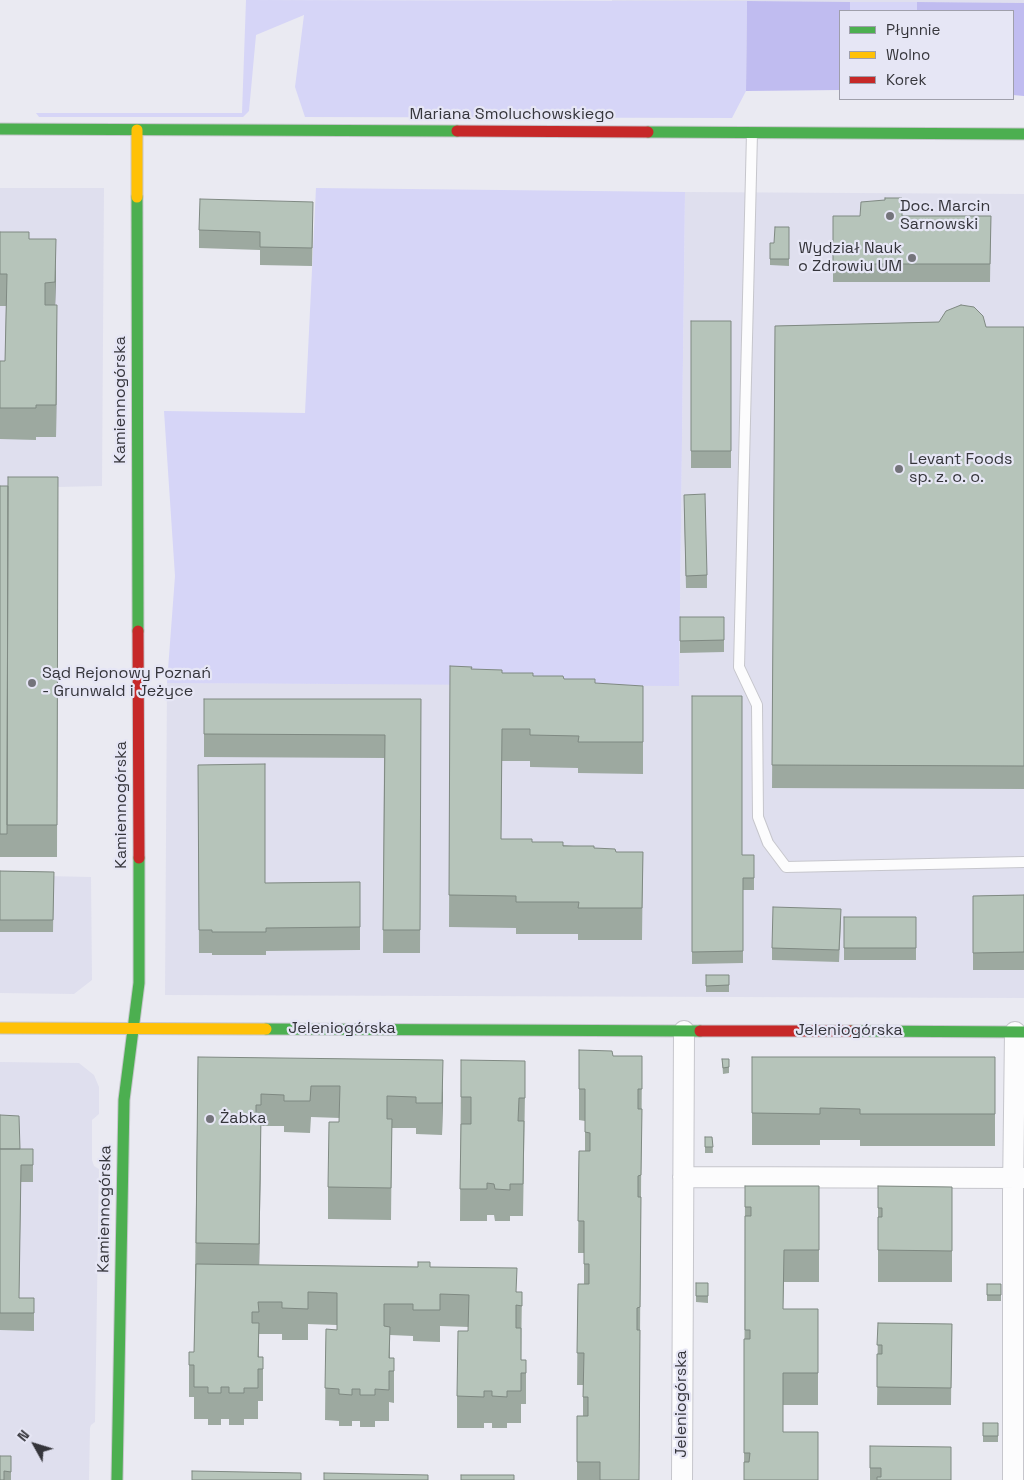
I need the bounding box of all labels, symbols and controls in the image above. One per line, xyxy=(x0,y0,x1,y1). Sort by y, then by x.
legend xyxy=(839,10,1014,100)
text: Płynnie xyxy=(886,20,940,39)
text: Wolno xyxy=(886,45,930,64)
text: Korek xyxy=(886,70,926,89)
street label: Mariana Smoluchowskiego xyxy=(410,105,614,125)
place label: Doc. Marcin Sarnowski xyxy=(900,197,990,235)
marker: Doc. Marcin Sarnowski xyxy=(884,210,896,222)
place label: Wydział Nauk o Zdrowiu UM xyxy=(798,239,902,277)
marker: Wydział Nauk o Zdrowiu UM xyxy=(906,252,918,264)
street label: Kamiennogórska xyxy=(111,336,131,464)
place label: Levant Foods sp. z. o. o. xyxy=(909,450,1013,488)
marker: Levant Foods sp. z. o. o. xyxy=(893,463,905,475)
place label: Sąd Rejonowy Poznań - Grunwald i Jeżyce xyxy=(42,664,211,702)
marker: Sąd Rejonowy Poznań - Grunwald i Jeżyce xyxy=(26,677,38,689)
street label: Kamiennogórska xyxy=(112,741,132,869)
street label: Jeleniogórska xyxy=(288,1019,396,1039)
street label: Jeleniogórska xyxy=(795,1021,903,1041)
place label: Żabka xyxy=(220,1109,266,1129)
marker: Żabka xyxy=(204,1113,216,1125)
street label: Kamiennogórska xyxy=(94,1145,116,1273)
street label: Jeleniogórska xyxy=(672,1350,692,1458)
north arrow xyxy=(10,1420,60,1470)
text: N xyxy=(13,1426,33,1445)

